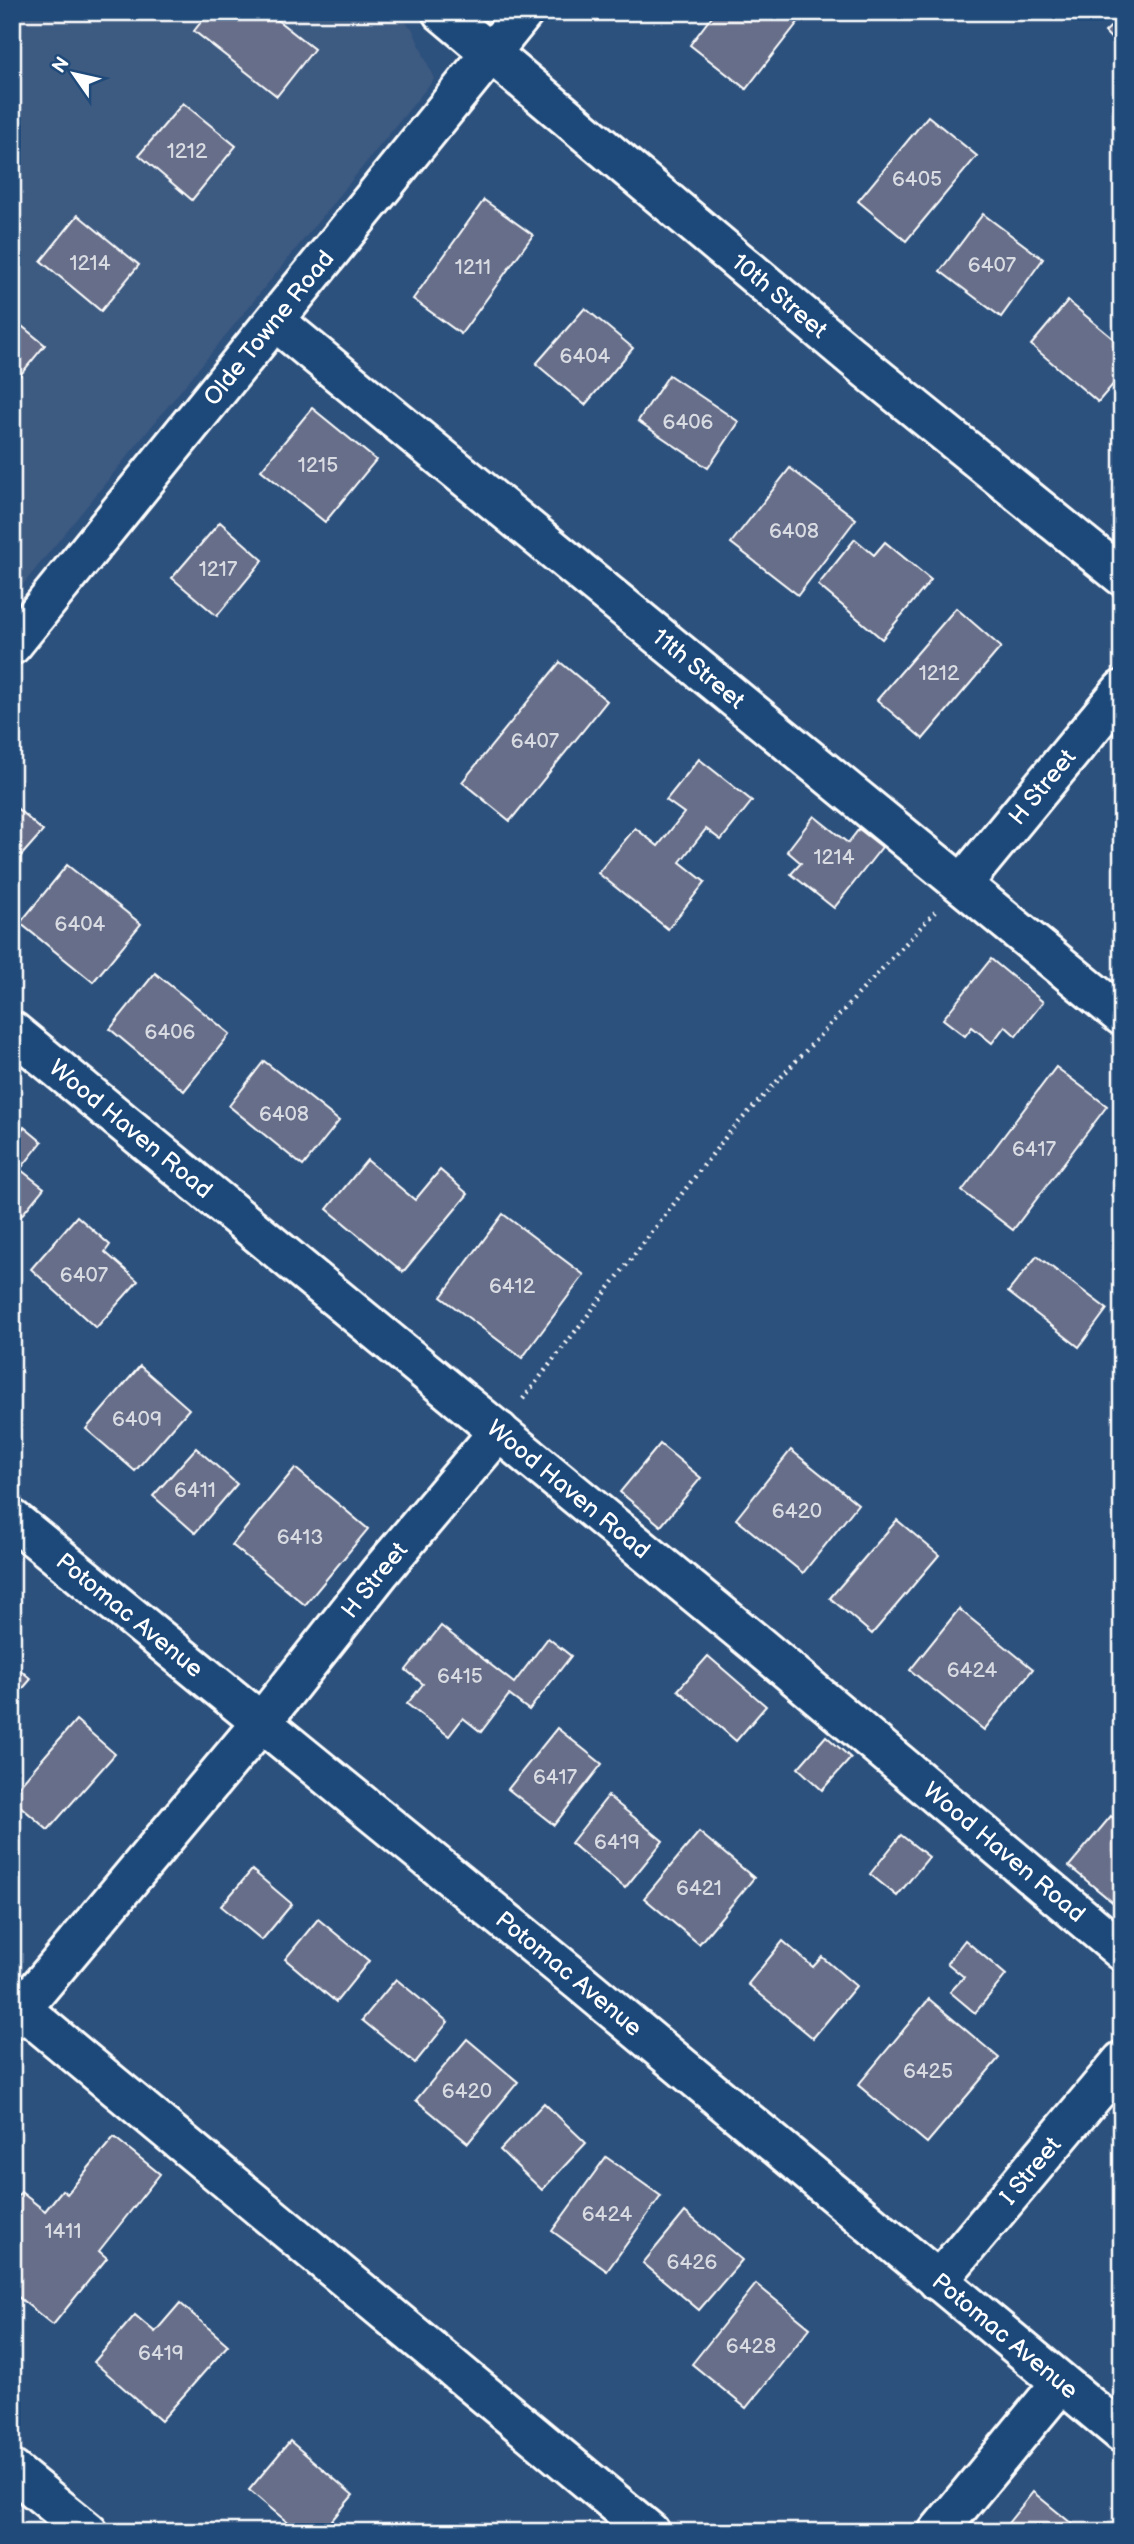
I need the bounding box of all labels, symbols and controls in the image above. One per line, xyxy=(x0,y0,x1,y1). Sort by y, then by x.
north arrow xyxy=(38,38,108,108)
text: N xyxy=(48,53,75,78)
house number: 1212 xyxy=(167,139,208,164)
house number: 6405 xyxy=(892,167,942,192)
street label: Olde Towne Road xyxy=(197,244,340,411)
street label: 10th Street xyxy=(726,247,834,345)
house number: 1214 xyxy=(69,251,111,276)
house number: 6407 xyxy=(968,253,1017,278)
house number: 1211 xyxy=(455,255,491,280)
house number: 6404 xyxy=(560,344,611,369)
house number: 6406 xyxy=(663,410,714,435)
house number: 1215 xyxy=(298,453,338,478)
house number: 6408 xyxy=(769,519,819,544)
house number: 1217 xyxy=(199,557,238,582)
street label: 11th Street xyxy=(646,622,751,715)
house number: 1212 xyxy=(919,661,960,686)
house number: 6407 xyxy=(511,729,560,754)
street label: H Street xyxy=(1003,743,1082,831)
house number: 1214 xyxy=(813,845,855,870)
house number: 6404 xyxy=(55,912,106,937)
house number: 6406 xyxy=(145,1020,196,1045)
street label: Wood Haven Road xyxy=(43,1053,218,1205)
house number: 6408 xyxy=(259,1102,309,1127)
house number: 6417 xyxy=(1012,1137,1057,1162)
house number: 6407 xyxy=(60,1263,109,1288)
house number: 6412 xyxy=(489,1274,536,1299)
house number: 6409 xyxy=(112,1407,162,1432)
street label: Wood Haven Road xyxy=(481,1414,656,1565)
house number: 6411 xyxy=(174,1478,216,1503)
house number: 6420 xyxy=(772,1499,822,1524)
house number: 6413 xyxy=(277,1525,323,1550)
street label: H Street xyxy=(335,1535,414,1624)
street label: Potomac Avenue xyxy=(50,1547,209,1684)
house number: 6424 xyxy=(947,1658,997,1683)
house number: 6415 xyxy=(437,1664,483,1689)
house number: 6417 xyxy=(533,1765,578,1790)
street label: Wood Haven Road xyxy=(917,1776,1091,1928)
house number: 6419 xyxy=(594,1830,640,1855)
house number: 6421 xyxy=(676,1876,722,1901)
street label: Potomac Avenue xyxy=(490,1905,648,2042)
house number: 6425 xyxy=(903,2059,953,2084)
house number: 6420 xyxy=(442,2079,492,2104)
street label: I Street xyxy=(994,2130,1067,2210)
house number: 6424 xyxy=(582,2202,632,2227)
house number: 1411 xyxy=(44,2219,82,2244)
house number: 6426 xyxy=(667,2250,718,2275)
street label: Potomac Avenue xyxy=(926,2267,1084,2405)
house number: 6428 xyxy=(726,2334,776,2359)
house number: 6419 xyxy=(138,2341,184,2366)

